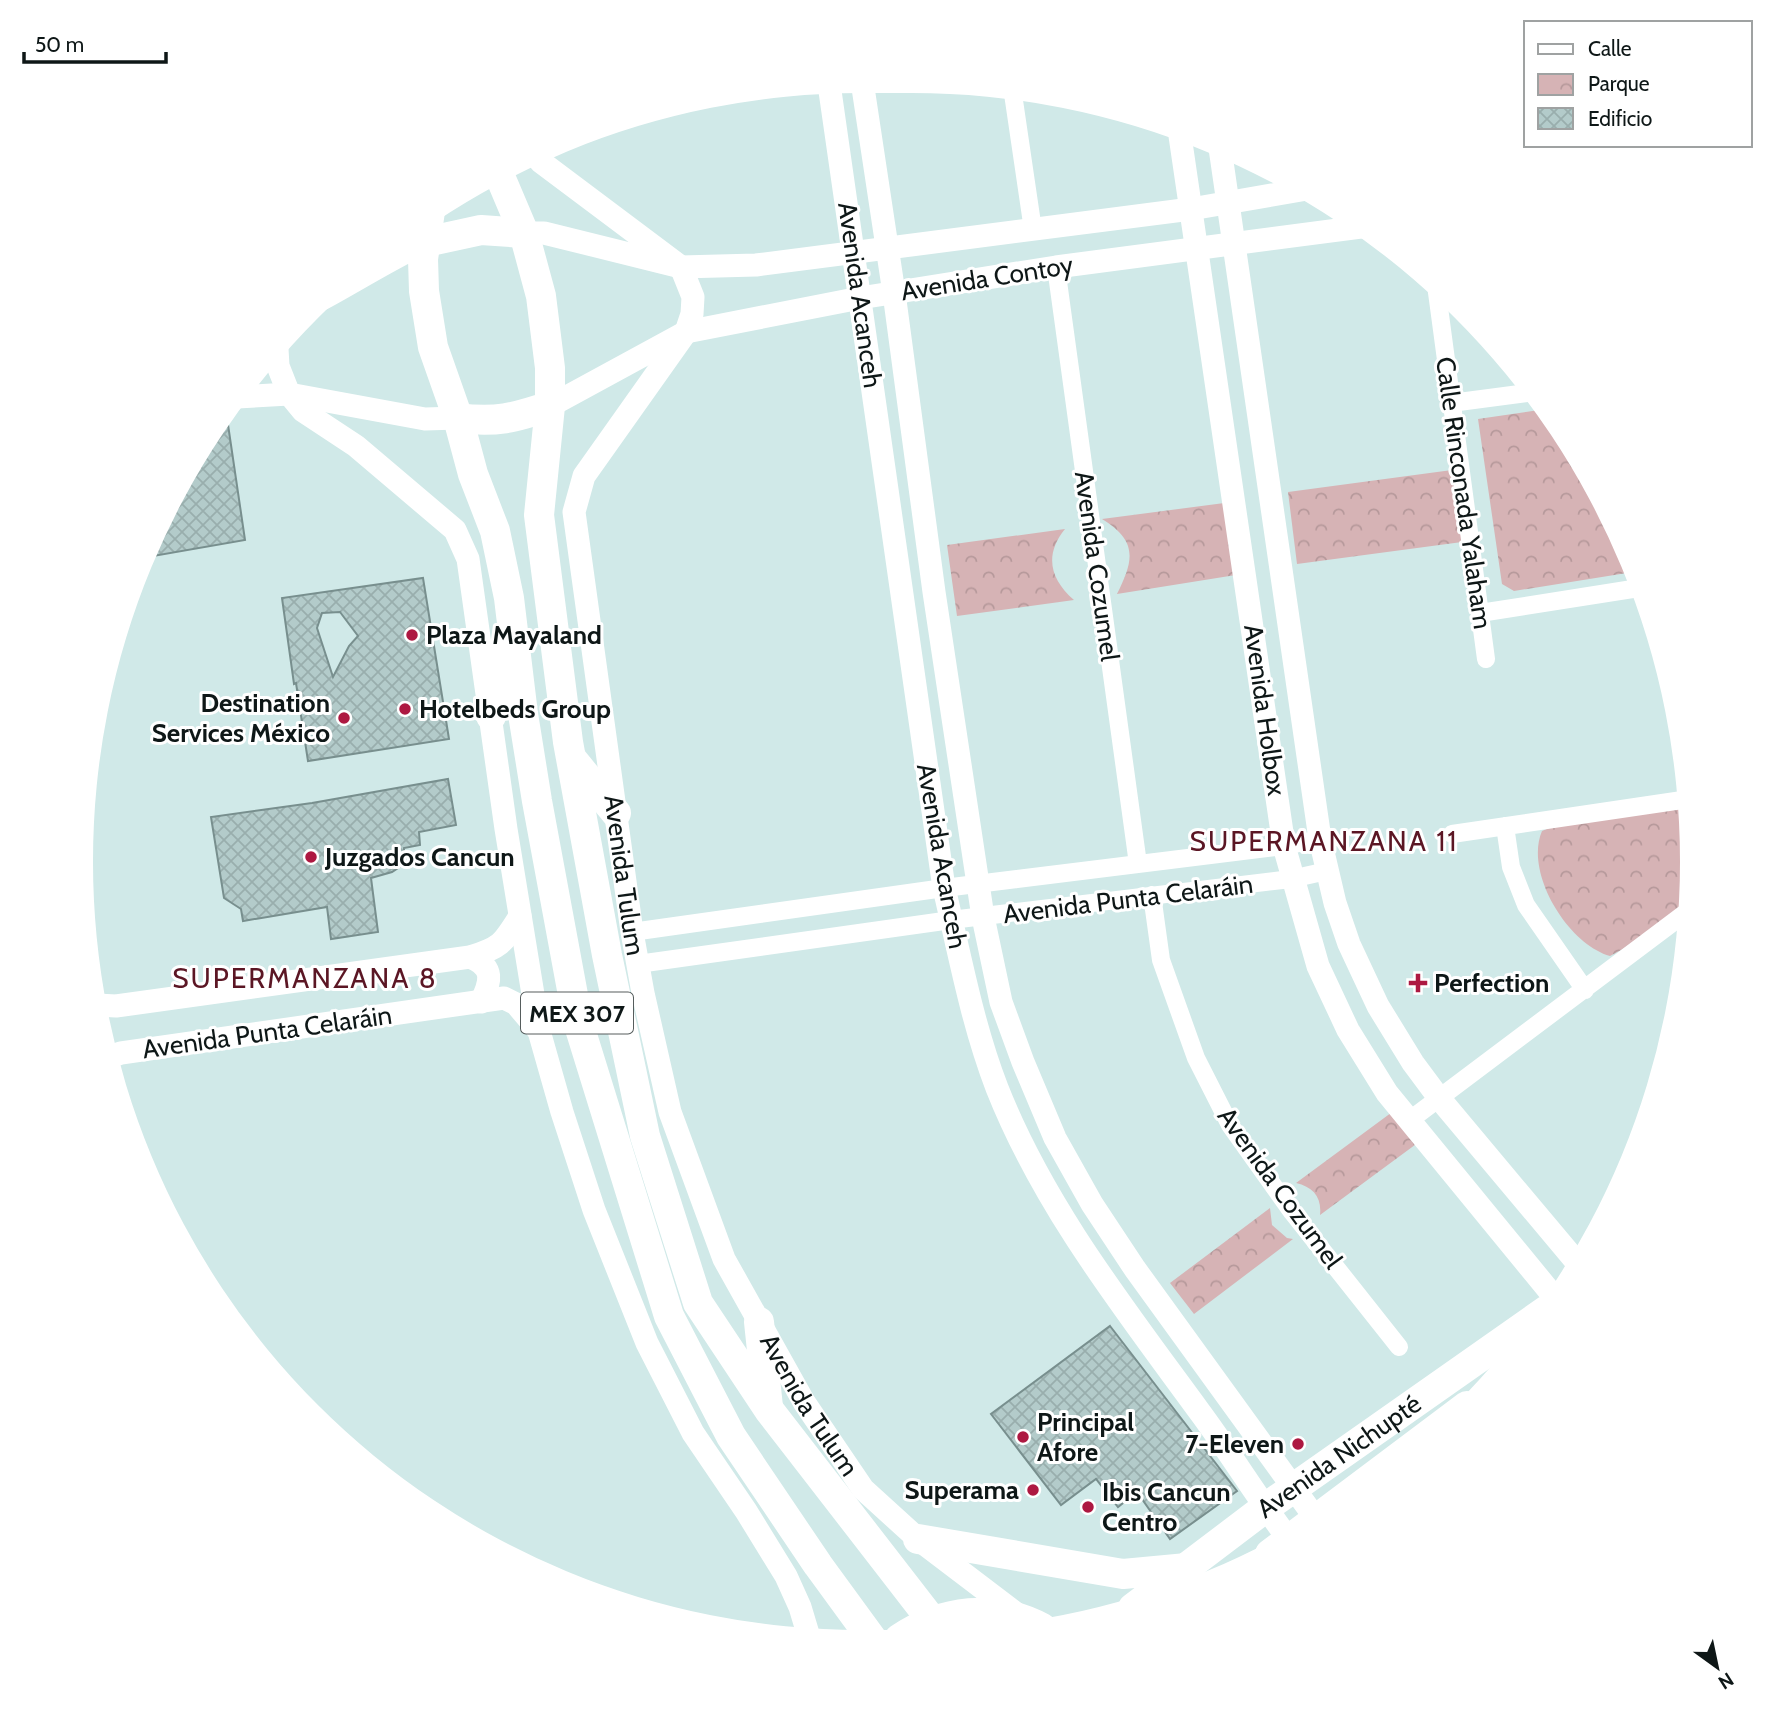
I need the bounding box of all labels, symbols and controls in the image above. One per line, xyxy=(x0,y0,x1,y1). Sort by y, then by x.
scale bar xyxy=(24,21,166,65)
legend xyxy=(1524,21,1752,147)
text: 50 m xyxy=(35,32,84,57)
text: Calle xyxy=(1588,36,1632,61)
text: Parque xyxy=(1588,71,1650,96)
text: Edificio xyxy=(1588,106,1652,131)
street label: Avenida Acanceh xyxy=(831,200,889,390)
street label: Avenida Contoy xyxy=(899,249,1075,307)
street label: Calle Rinconada Yalaham xyxy=(1429,355,1499,631)
street label: Avenida Cozumel xyxy=(1068,469,1126,663)
place label: Plaza Mayaland xyxy=(426,619,602,651)
street label: Avenida Holbox xyxy=(1237,622,1293,798)
marker: Plaza Mayaland xyxy=(404,627,420,643)
place label: Destination Services México xyxy=(152,687,330,749)
place label: Hotelbeds Group xyxy=(419,693,611,725)
marker: Hotelbeds Group xyxy=(397,701,413,717)
marker: Destination Services México xyxy=(336,710,352,726)
street label: Avenida Acanceh xyxy=(910,761,974,951)
street label: Avenida Tulum xyxy=(597,793,652,958)
district label: SUPERMANZANA 11 xyxy=(1190,824,1458,858)
place label: Juzgados Cancun xyxy=(324,841,515,873)
marker: Juzgados Cancun xyxy=(303,849,319,865)
street label: Avenida Punta Celaráin xyxy=(1001,868,1255,930)
district label: SUPERMANZANA 8 xyxy=(172,961,438,995)
place label: Perfection xyxy=(1434,967,1549,999)
marker: Perfection xyxy=(1408,973,1428,993)
road number: MEX 307 xyxy=(521,993,633,1034)
street label: Avenida Punta Celaráin xyxy=(140,999,394,1065)
street label: Avenida Cozumel xyxy=(1211,1101,1349,1275)
street label: Avenida Tulum xyxy=(753,1328,866,1482)
street label: Avenida Nichupté xyxy=(1251,1387,1427,1525)
place label: Principal Afore xyxy=(1037,1406,1134,1468)
place label: 7-Eleven xyxy=(1185,1428,1284,1460)
marker: Principal Afore xyxy=(1015,1429,1031,1445)
marker: 7-Eleven xyxy=(1290,1436,1306,1452)
place label: Superama xyxy=(905,1474,1019,1506)
place label: Ibis Cancun Centro xyxy=(1102,1476,1231,1538)
marker: Superama xyxy=(1025,1482,1041,1498)
marker: Ibis Cancun Centro xyxy=(1080,1499,1096,1515)
north arrow xyxy=(1682,1632,1752,1702)
text: N xyxy=(1714,1668,1738,1694)

